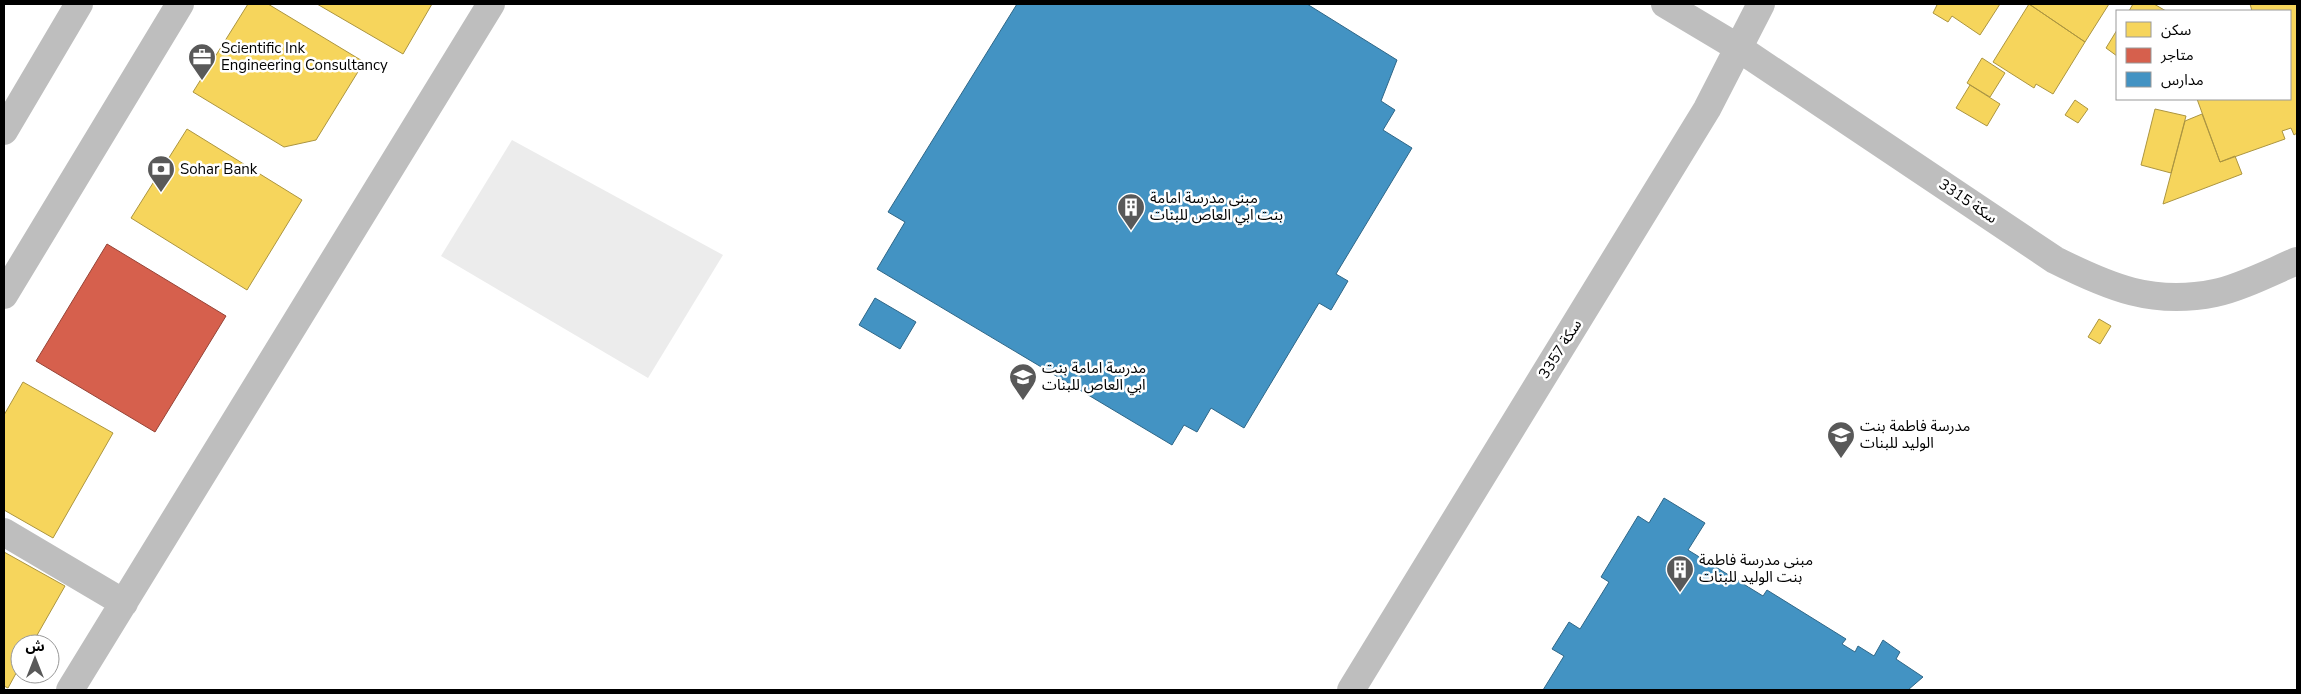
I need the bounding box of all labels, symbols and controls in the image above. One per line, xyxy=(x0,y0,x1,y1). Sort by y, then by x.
legend xyxy=(2116,10,2291,100)
text: سكن xyxy=(2161,20,2192,40)
place label: Scientific Ink Engineering Consultancy xyxy=(221,38,388,75)
office icon: Scientific Ink Engineering Consultancy xyxy=(187,42,217,81)
text: متاجر xyxy=(2160,45,2194,65)
text: مدارس xyxy=(2161,70,2204,90)
bank icon: Sohar Bank xyxy=(146,154,176,193)
place label: Sohar Bank xyxy=(180,159,258,179)
street label: سكة 3315 xyxy=(1935,174,2001,228)
place label: مبنى مدرسة امامة بنت ابي العاص للبنات xyxy=(1150,188,1283,226)
building icon: مبنى مدرسة امامة بنت ابي العاص للبنات xyxy=(1116,192,1146,231)
street label: سكة 3357 xyxy=(1534,315,1586,383)
place label: مدرسة امامة بنت ابي العاص للبنات xyxy=(1042,358,1146,396)
school or university icon: مدرسة امامة بنت ابي العاص للبنات xyxy=(1008,362,1038,401)
place label: مدرسة فاطمة بنت الوليد للبنات xyxy=(1860,416,1970,453)
school or university icon: مدرسة فاطمة بنت الوليد للبنات xyxy=(1826,420,1856,459)
place label: مبنى مدرسة فاطمة بنت الوليد للبنات xyxy=(1699,550,1813,587)
building icon: مبنى مدرسة فاطمة بنت الوليد للبنات xyxy=(1665,554,1695,593)
north arrow xyxy=(10,634,60,684)
text: ش xyxy=(25,637,45,656)

